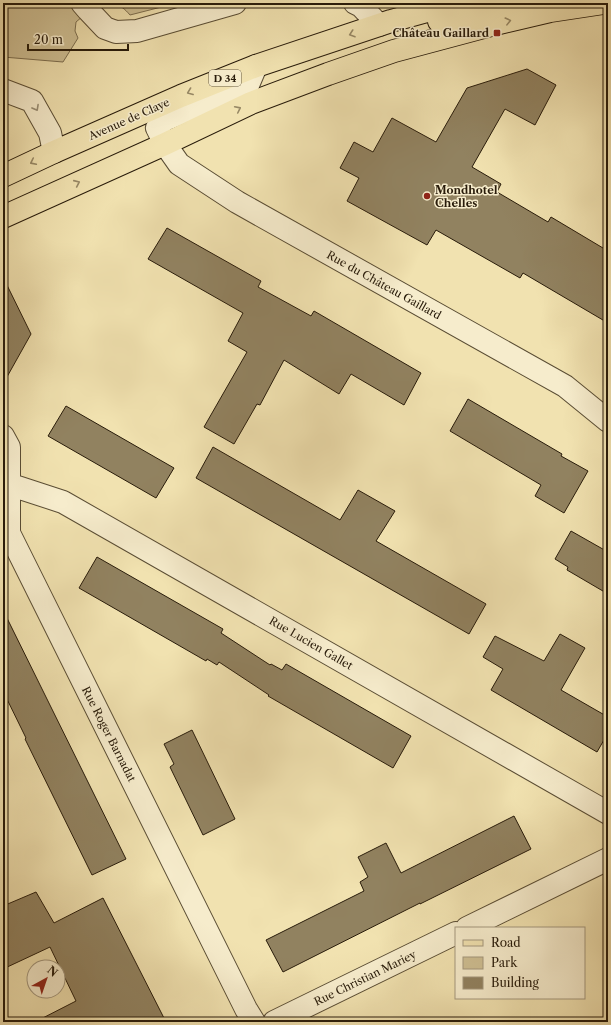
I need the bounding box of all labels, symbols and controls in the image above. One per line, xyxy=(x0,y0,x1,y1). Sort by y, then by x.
one-way arrow xyxy=(504,18,511,26)
scale bar xyxy=(28,26,128,52)
place label: Château Gaillard xyxy=(393,26,490,40)
marker: Château Gaillard xyxy=(492,28,502,38)
one-way arrow xyxy=(348,29,355,38)
text: 20 m xyxy=(34,32,63,47)
road number: D 34 xyxy=(209,70,241,86)
one-way arrow xyxy=(186,88,193,96)
street label: Avenue de Claye xyxy=(85,95,172,144)
one-way arrow xyxy=(32,104,39,111)
one-way arrow xyxy=(234,106,241,114)
one-way arrow xyxy=(29,157,37,165)
one-way arrow xyxy=(72,180,80,188)
place label: Mondhotel Chelles xyxy=(435,183,498,210)
marker: Mondhotel Chelles xyxy=(422,191,432,201)
street label: Rue du Château Gaillard xyxy=(324,248,444,322)
street label: Rue Lucien Gallet xyxy=(267,613,355,673)
street label: Rue Roger Barnadat xyxy=(79,684,139,784)
legend xyxy=(455,927,585,999)
text: Road xyxy=(491,935,521,950)
street label: Rue Christian Mariey xyxy=(312,947,419,1009)
text: Park xyxy=(491,955,518,970)
north arrow xyxy=(26,959,66,999)
text: N xyxy=(44,963,61,980)
text: Building xyxy=(491,975,539,990)

